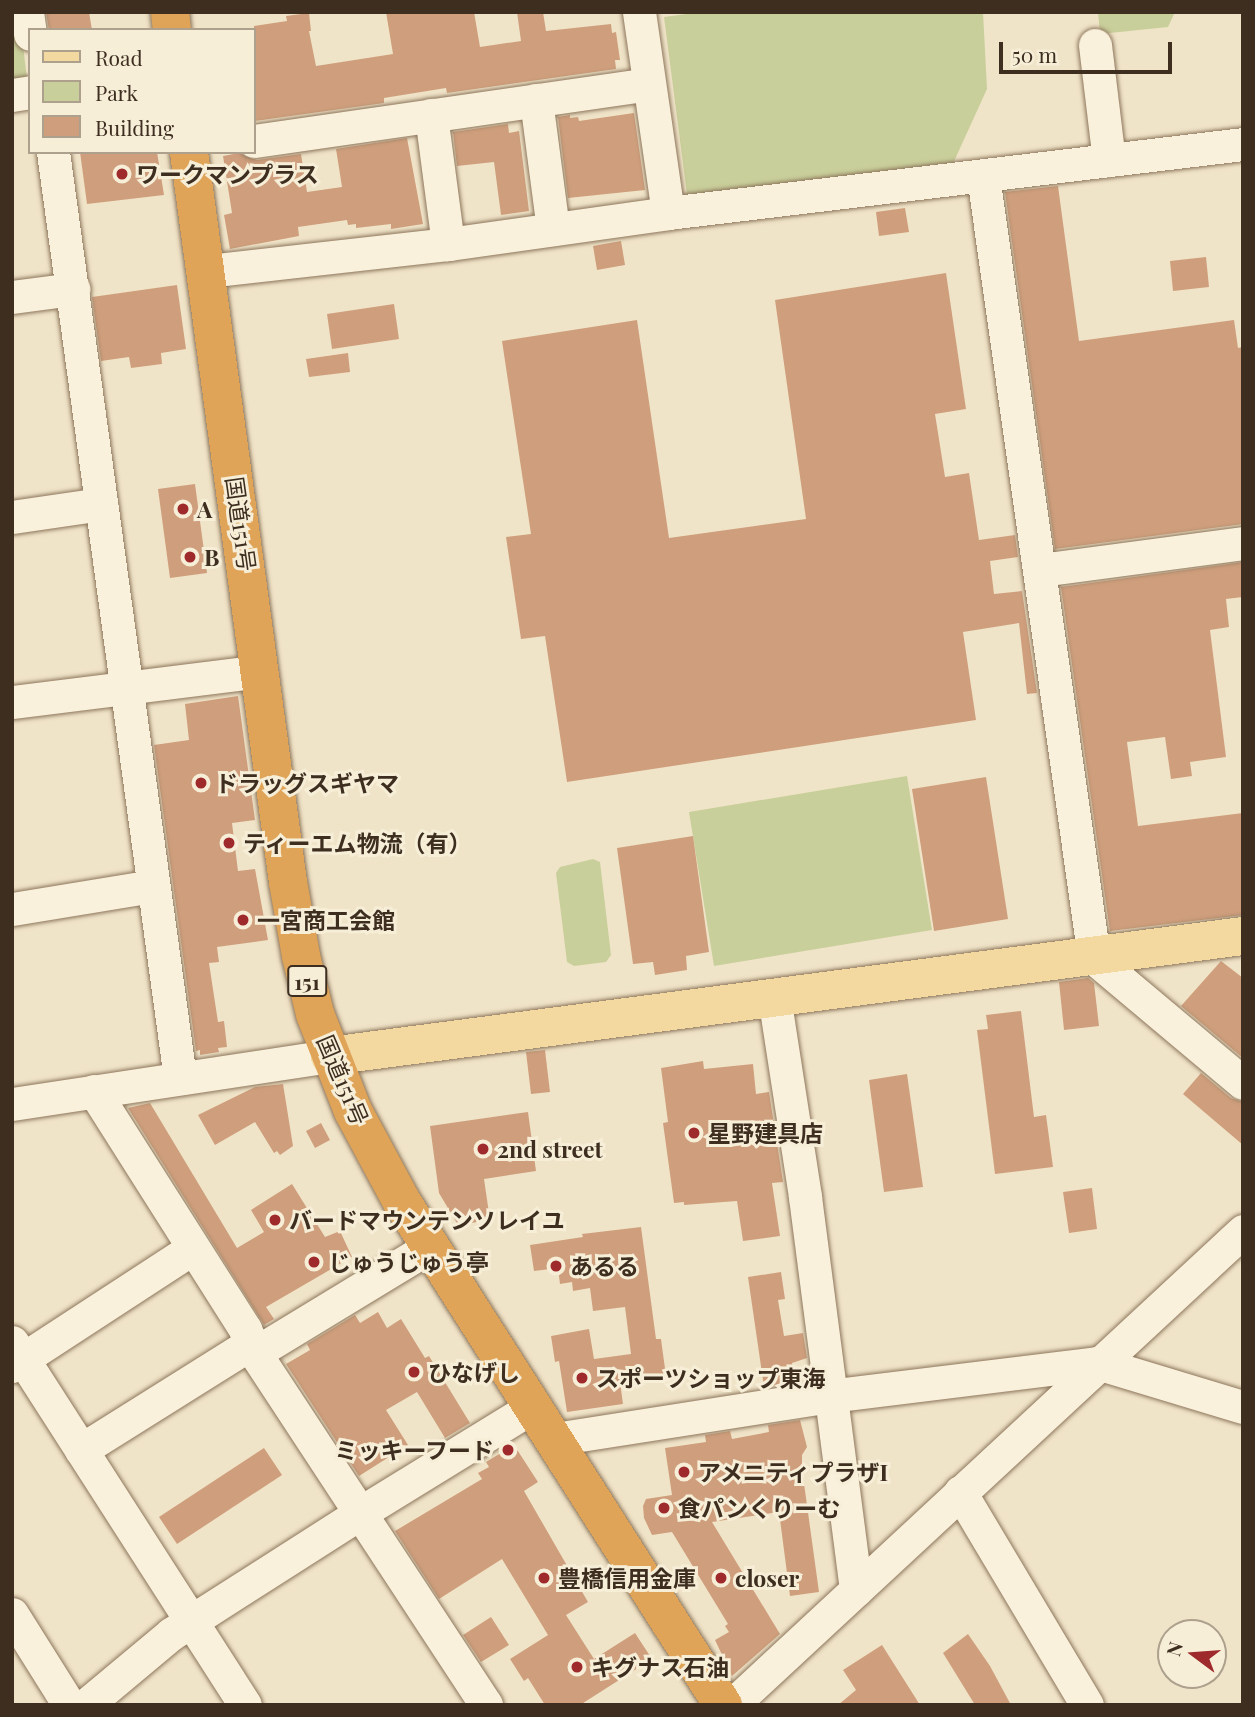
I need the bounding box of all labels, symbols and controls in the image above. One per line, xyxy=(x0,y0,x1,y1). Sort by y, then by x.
legend xyxy=(28,28,256,154)
scale bar xyxy=(1003,28,1176,72)
text: 50 m xyxy=(1012,40,1057,68)
text: Road xyxy=(95,43,143,71)
text: Park xyxy=(95,78,138,106)
text: Building xyxy=(95,113,174,141)
place label: ワークマンプラス xyxy=(136,160,320,188)
marker: ワークマンプラス xyxy=(114,166,130,182)
street label: 国道151号 xyxy=(221,475,261,573)
place label: A xyxy=(197,495,212,523)
marker: A xyxy=(175,501,191,517)
place label: B xyxy=(204,543,219,571)
marker: B xyxy=(182,549,198,565)
place label: ドラッグスギヤマ xyxy=(215,769,399,797)
marker: ドラッグスギヤマ xyxy=(193,775,209,791)
place label: ティーエム物流（有） xyxy=(243,829,473,857)
marker: ティーエム物流（有） xyxy=(221,835,237,851)
place label: 一宮商工会館 xyxy=(257,906,395,934)
marker: 一宮商工会館 xyxy=(235,912,251,928)
road number: 151 xyxy=(286,964,328,998)
street label: 国道151号 xyxy=(312,1031,374,1129)
place label: 星野建具店 xyxy=(708,1119,823,1147)
marker: 星野建具店 xyxy=(686,1125,702,1141)
place label: 2nd street xyxy=(497,1135,603,1163)
marker: 2nd street xyxy=(475,1141,491,1157)
place label: バードマウンテンソレイユ xyxy=(289,1206,565,1234)
marker: バードマウンテンソレイユ xyxy=(267,1212,283,1228)
place label: じゅうじゅう亭 xyxy=(328,1248,489,1276)
place label: あるる xyxy=(570,1252,639,1280)
marker: じゅうじゅう亭 xyxy=(306,1254,322,1270)
marker: あるる xyxy=(548,1258,564,1274)
place label: ひなげし xyxy=(428,1358,520,1386)
marker: ひなげし xyxy=(406,1364,422,1380)
place label: スポーツショップ東海 xyxy=(596,1364,826,1392)
marker: スポーツショップ東海 xyxy=(574,1370,590,1386)
place label: ミッキーフード xyxy=(333,1436,494,1464)
marker: ミッキーフード xyxy=(500,1442,516,1458)
place label: アメニティプラザI xyxy=(698,1458,891,1486)
marker: アメニティプラザI xyxy=(676,1464,692,1480)
place label: 食パンくりーむ xyxy=(678,1494,839,1522)
marker: 食パンくりーむ xyxy=(656,1500,672,1516)
place label: 豊橋信用金庫 xyxy=(558,1564,696,1592)
place label: closer xyxy=(735,1564,799,1592)
marker: 豊橋信用金庫 xyxy=(536,1570,552,1586)
marker: closer xyxy=(713,1570,729,1586)
north arrow xyxy=(1157,1619,1227,1689)
text: N xyxy=(1159,1639,1188,1659)
place label: キグナス石油 xyxy=(591,1653,729,1681)
marker: キグナス石油 xyxy=(569,1659,585,1675)

